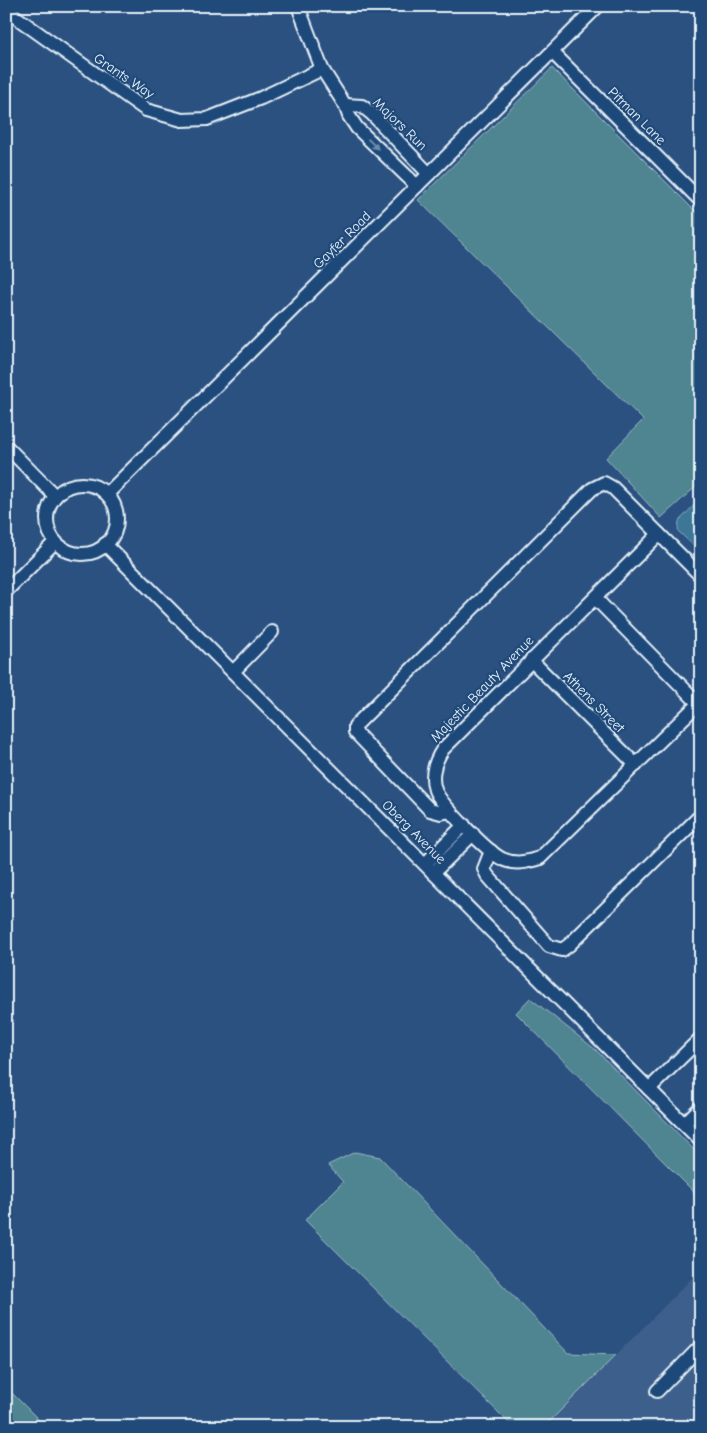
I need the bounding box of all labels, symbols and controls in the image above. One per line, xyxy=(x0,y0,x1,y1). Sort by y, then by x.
street label: Grants Way xyxy=(90,50,158,103)
street label: Pitman Lane xyxy=(604,83,670,149)
street label: Majors Run xyxy=(369,94,431,154)
one-way arrow xyxy=(367,138,379,150)
street label: Gayfer Road xyxy=(310,208,374,272)
street label: Majestic Beauty Avenue xyxy=(427,632,537,746)
street label: Athens Street xyxy=(560,668,629,737)
street label: Oberg Avenue xyxy=(379,797,449,867)

